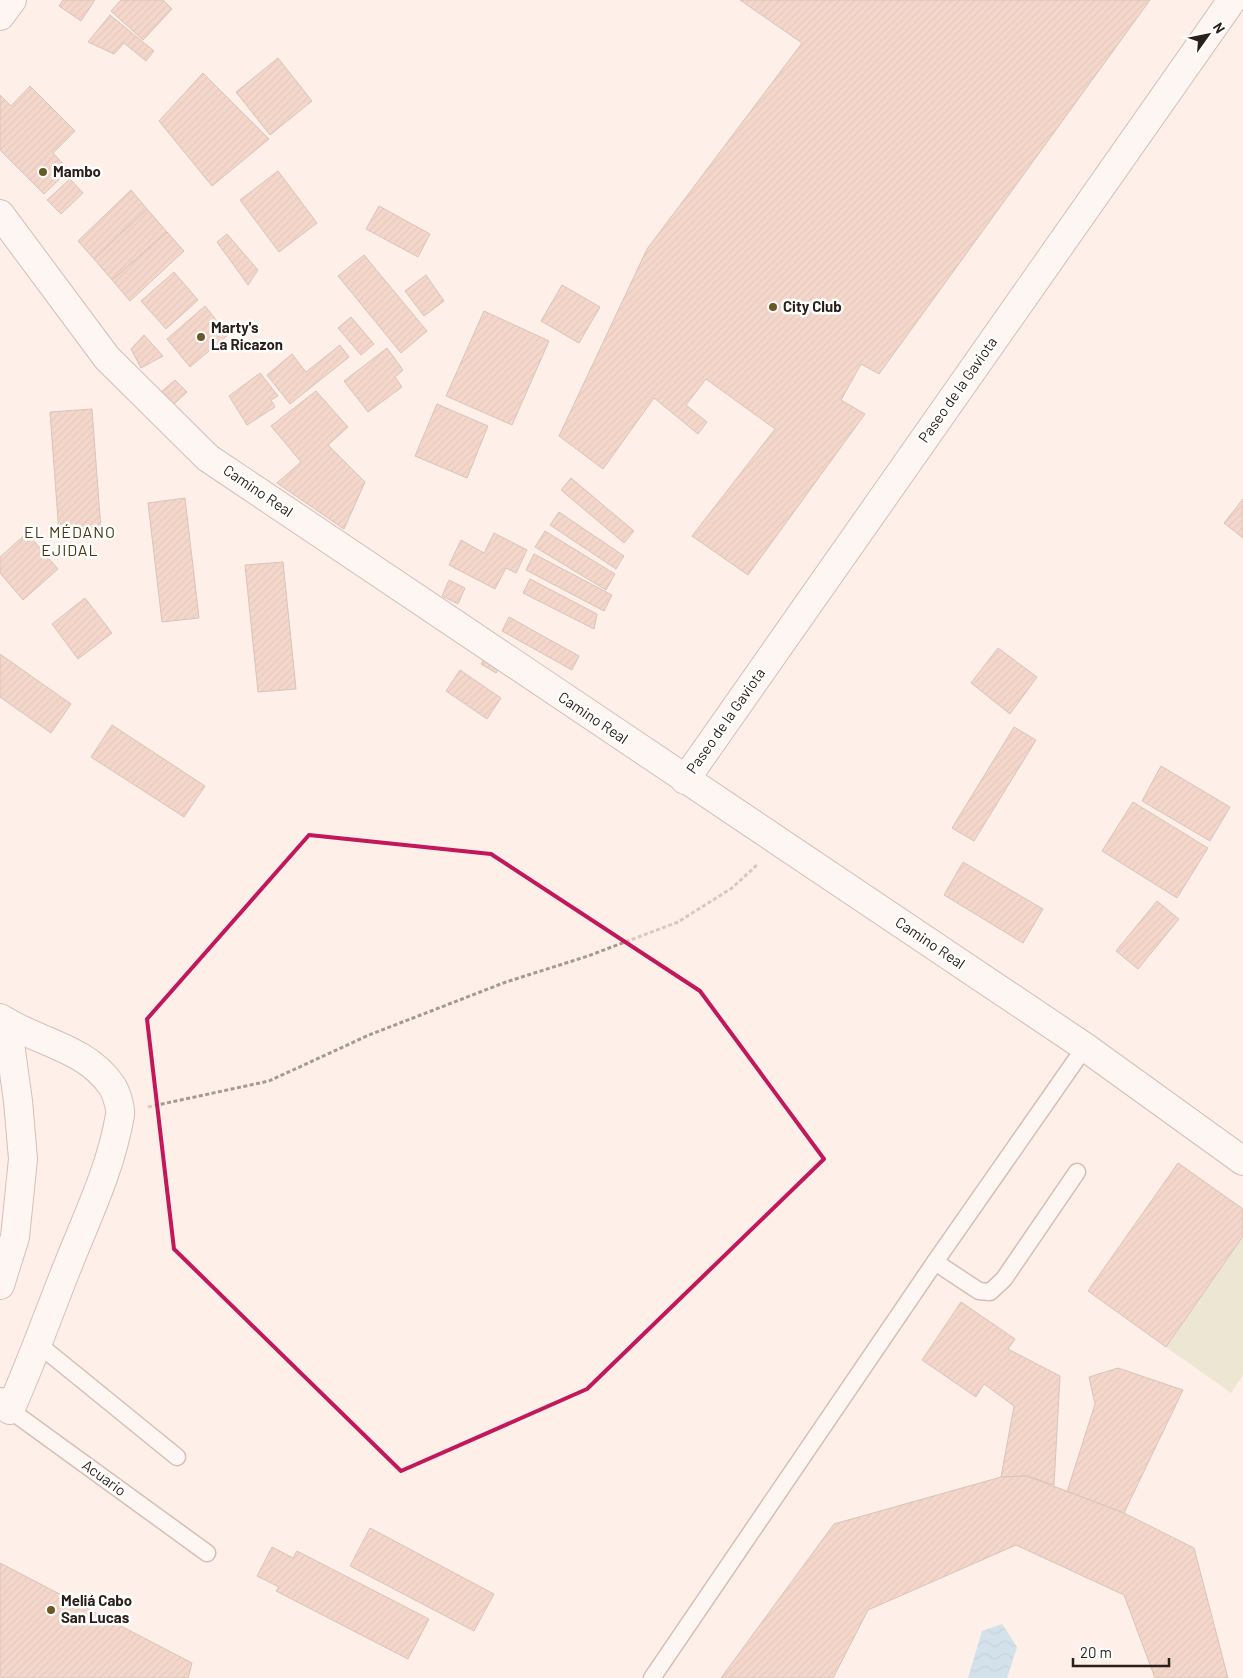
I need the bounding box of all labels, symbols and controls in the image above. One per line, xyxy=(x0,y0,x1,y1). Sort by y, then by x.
north arrow xyxy=(1183,10,1233,60)
text: N xyxy=(1210,19,1229,36)
place label: Mambo xyxy=(53,162,101,180)
marker: Mambo xyxy=(37,166,49,178)
place label: City Club xyxy=(783,297,842,315)
marker: City Club xyxy=(767,301,779,313)
place label: Marty's La Ricazon xyxy=(211,318,283,353)
marker: Marty's La Ricazon xyxy=(195,331,207,343)
street label: Paseo de la Gaviota xyxy=(914,333,1000,446)
street label: Camino Real xyxy=(220,460,297,520)
district label: EL MÉDANO EJIDAL xyxy=(24,522,116,559)
street label: Paseo de la Gaviota xyxy=(682,664,768,777)
street label: Camino Real xyxy=(555,687,632,747)
street label: Camino Real xyxy=(892,912,969,972)
street label: Acuario xyxy=(79,1455,130,1499)
place label: Meliá Cabo San Lucas xyxy=(61,1591,132,1626)
marker: Meliá Cabo San Lucas xyxy=(45,1604,57,1616)
scale bar xyxy=(1073,1636,1169,1668)
text: 20 m xyxy=(1080,1643,1112,1661)

